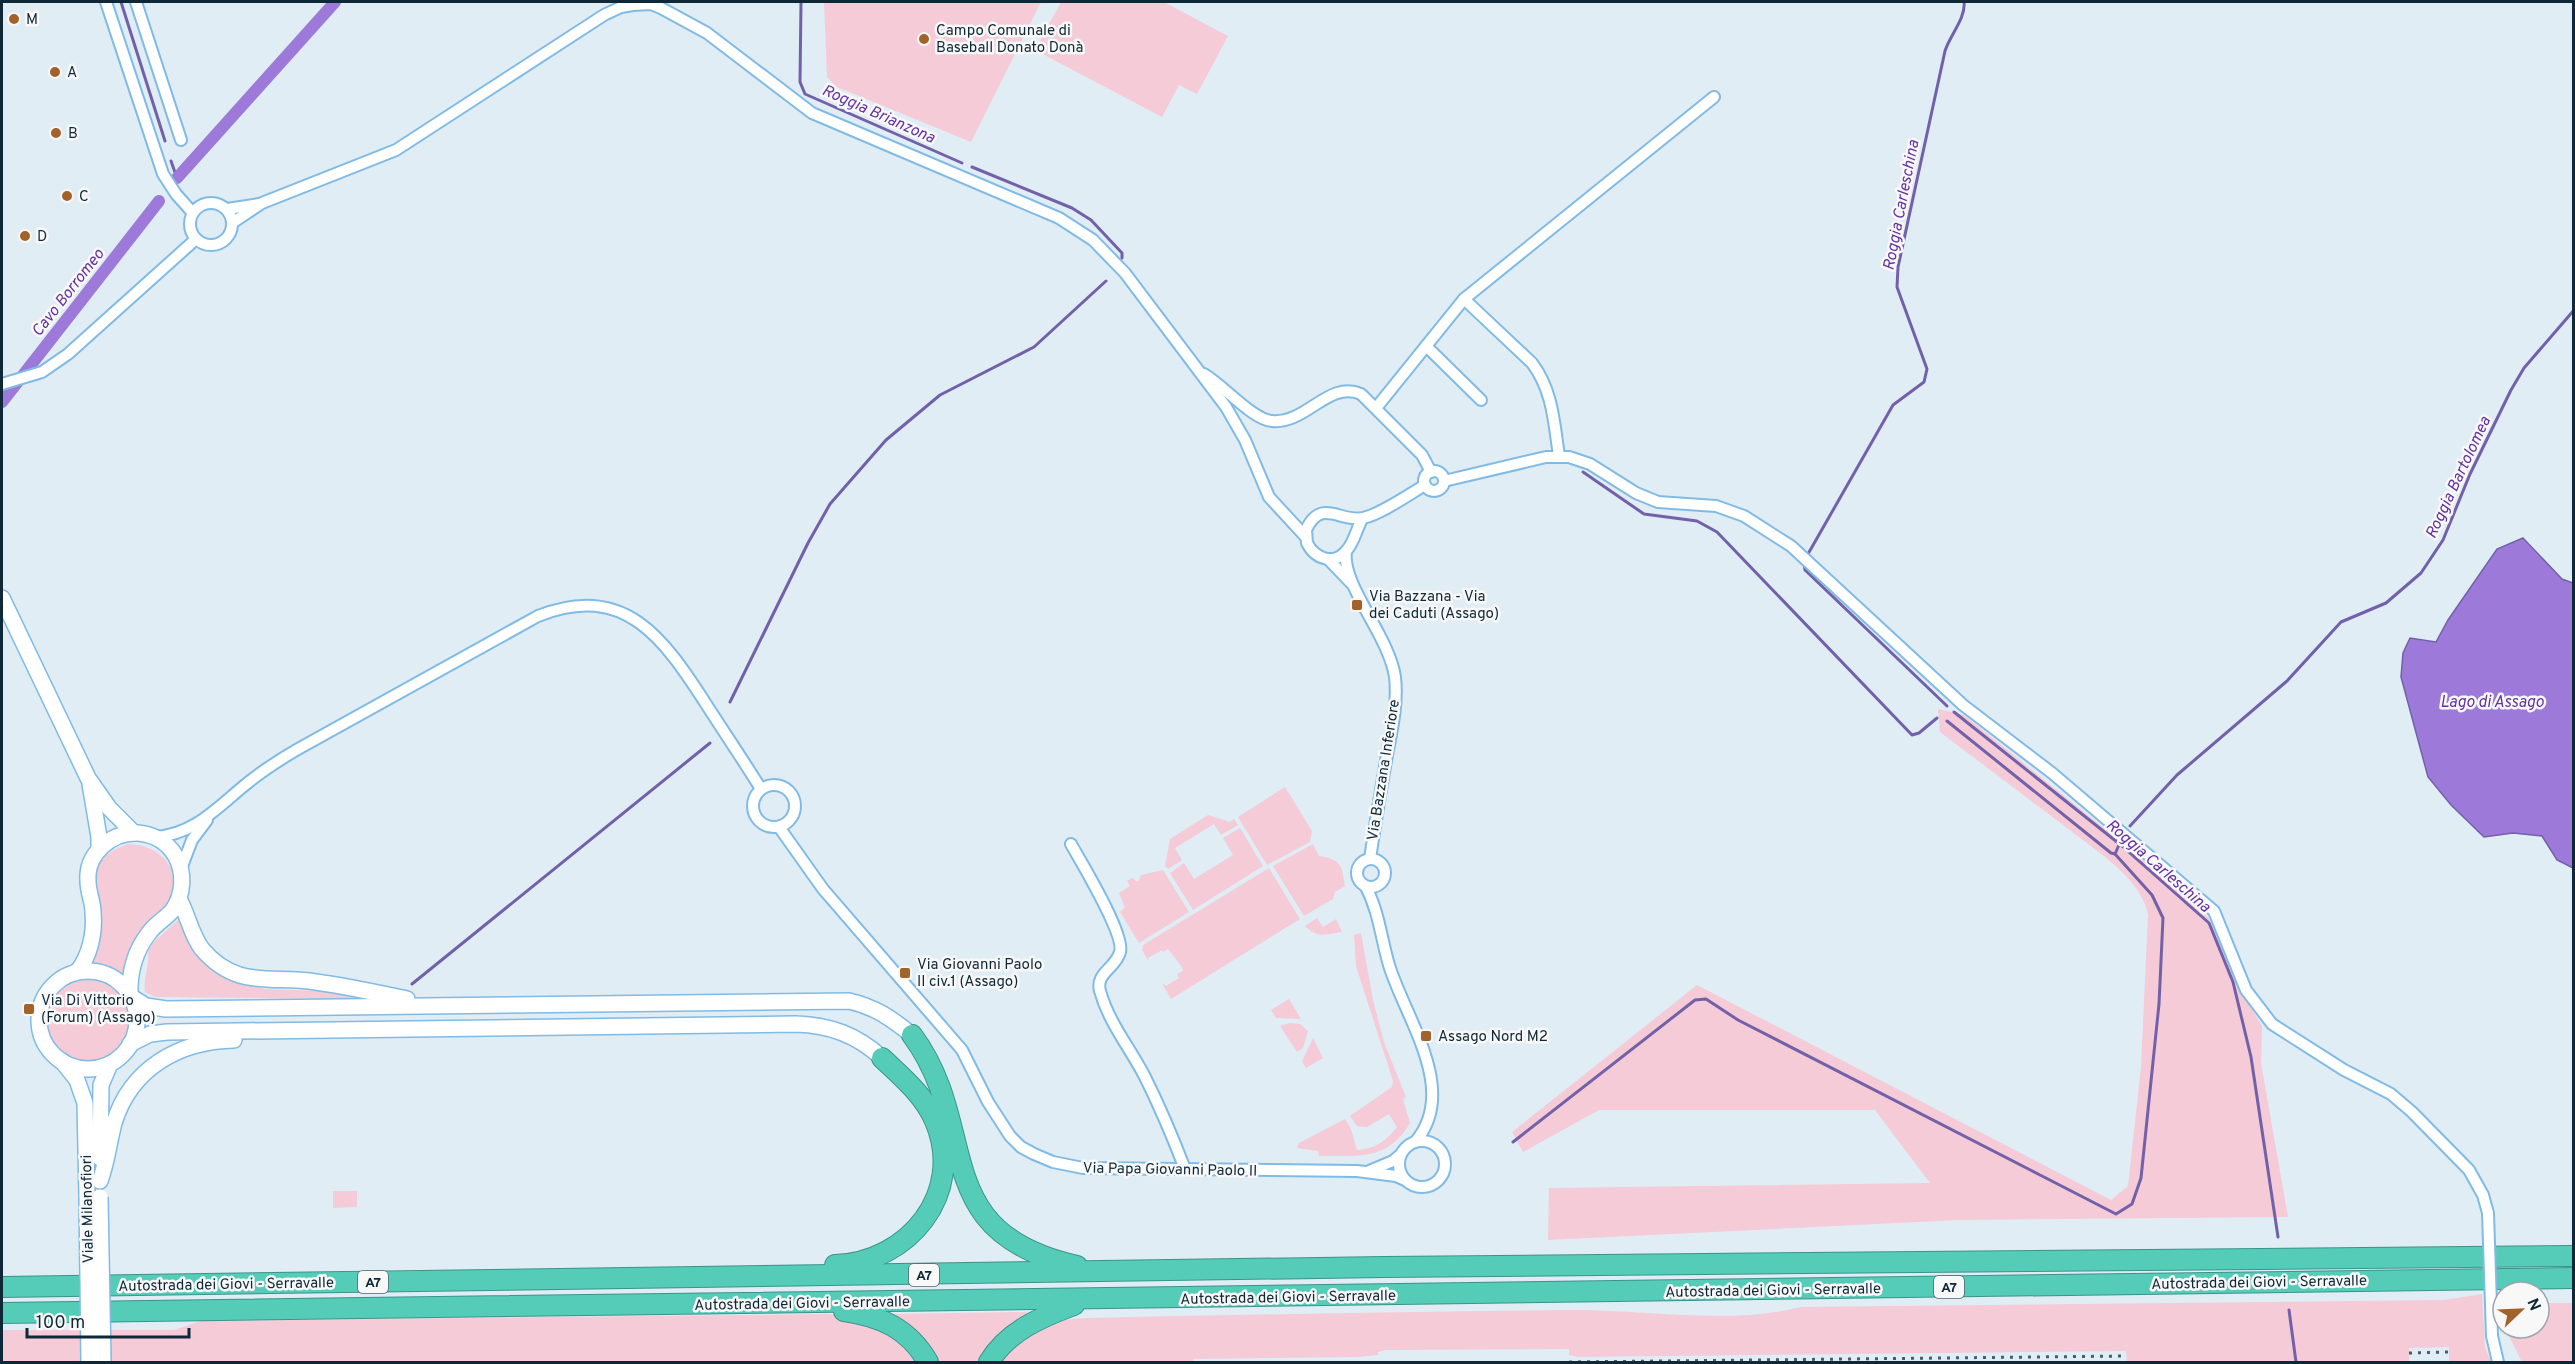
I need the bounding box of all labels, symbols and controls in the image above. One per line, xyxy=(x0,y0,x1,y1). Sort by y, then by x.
place label: M xyxy=(26,11,38,30)
marker: M xyxy=(7,12,21,26)
place label: Campo Comunale di Baseball Donato Donà xyxy=(936,22,1083,58)
marker: Campo Comunale di Baseball Donato Donà xyxy=(917,32,931,46)
place label: A xyxy=(67,64,77,83)
marker: A xyxy=(48,65,62,79)
water label: Roggia Brianzona xyxy=(819,81,938,149)
place label: B xyxy=(68,125,78,144)
marker: B xyxy=(49,126,63,140)
water label: Roggia Carleschina xyxy=(1880,138,1925,272)
place label: C xyxy=(79,188,89,207)
marker: C xyxy=(60,189,74,203)
place label: D xyxy=(37,228,47,247)
marker: D xyxy=(18,229,32,243)
water label: Cavo Borromeo xyxy=(28,245,109,341)
water label: Roggia Bartolomea xyxy=(2422,413,2496,542)
place label: Via Bazzana - Via dei Caduti (Assago) xyxy=(1369,588,1499,624)
marker: Via Bazzana - Via dei Caduti (Assago) xyxy=(1350,598,1364,612)
water label: Lago di Assago xyxy=(2440,693,2544,713)
street label: Via Bazzana Inferiore xyxy=(1364,698,1405,842)
water label: Roggia Carleschina xyxy=(2101,816,2215,918)
place label: Via Giovanni Paolo II civ.1 (Assago) xyxy=(917,956,1042,992)
marker: Via Giovanni Paolo II civ.1 (Assago) xyxy=(898,966,912,980)
place label: Via Di Vittorio (Forum) (Assago) xyxy=(41,992,156,1028)
marker: Via Di Vittorio (Forum) (Assago) xyxy=(22,1002,36,1016)
place label: Assago Nord M2 xyxy=(1438,1028,1548,1047)
marker: Assago Nord M2 xyxy=(1419,1029,1433,1043)
street label: Viale Milanofiori xyxy=(78,1155,99,1263)
street label: Via Papa Giovanni Paolo II xyxy=(1083,1159,1257,1182)
road number: A7 xyxy=(909,1264,939,1286)
road number: A7 xyxy=(358,1271,388,1293)
street label: Autostrada dei Giovi - Serravalle xyxy=(2151,1272,2367,1295)
street label: Autostrada dei Giovi - Serravalle xyxy=(118,1274,334,1297)
road number: A7 xyxy=(1934,1276,1964,1298)
street label: Autostrada dei Giovi - Serravalle xyxy=(1665,1280,1881,1303)
north arrow xyxy=(2491,1280,2551,1340)
street label: Autostrada dei Giovi - Serravalle xyxy=(1180,1287,1396,1310)
street label: Autostrada dei Giovi - Serravalle xyxy=(694,1293,910,1316)
text: N xyxy=(2522,1296,2544,1314)
scale bar xyxy=(27,1301,189,1339)
text: 100 m xyxy=(36,1312,85,1335)

